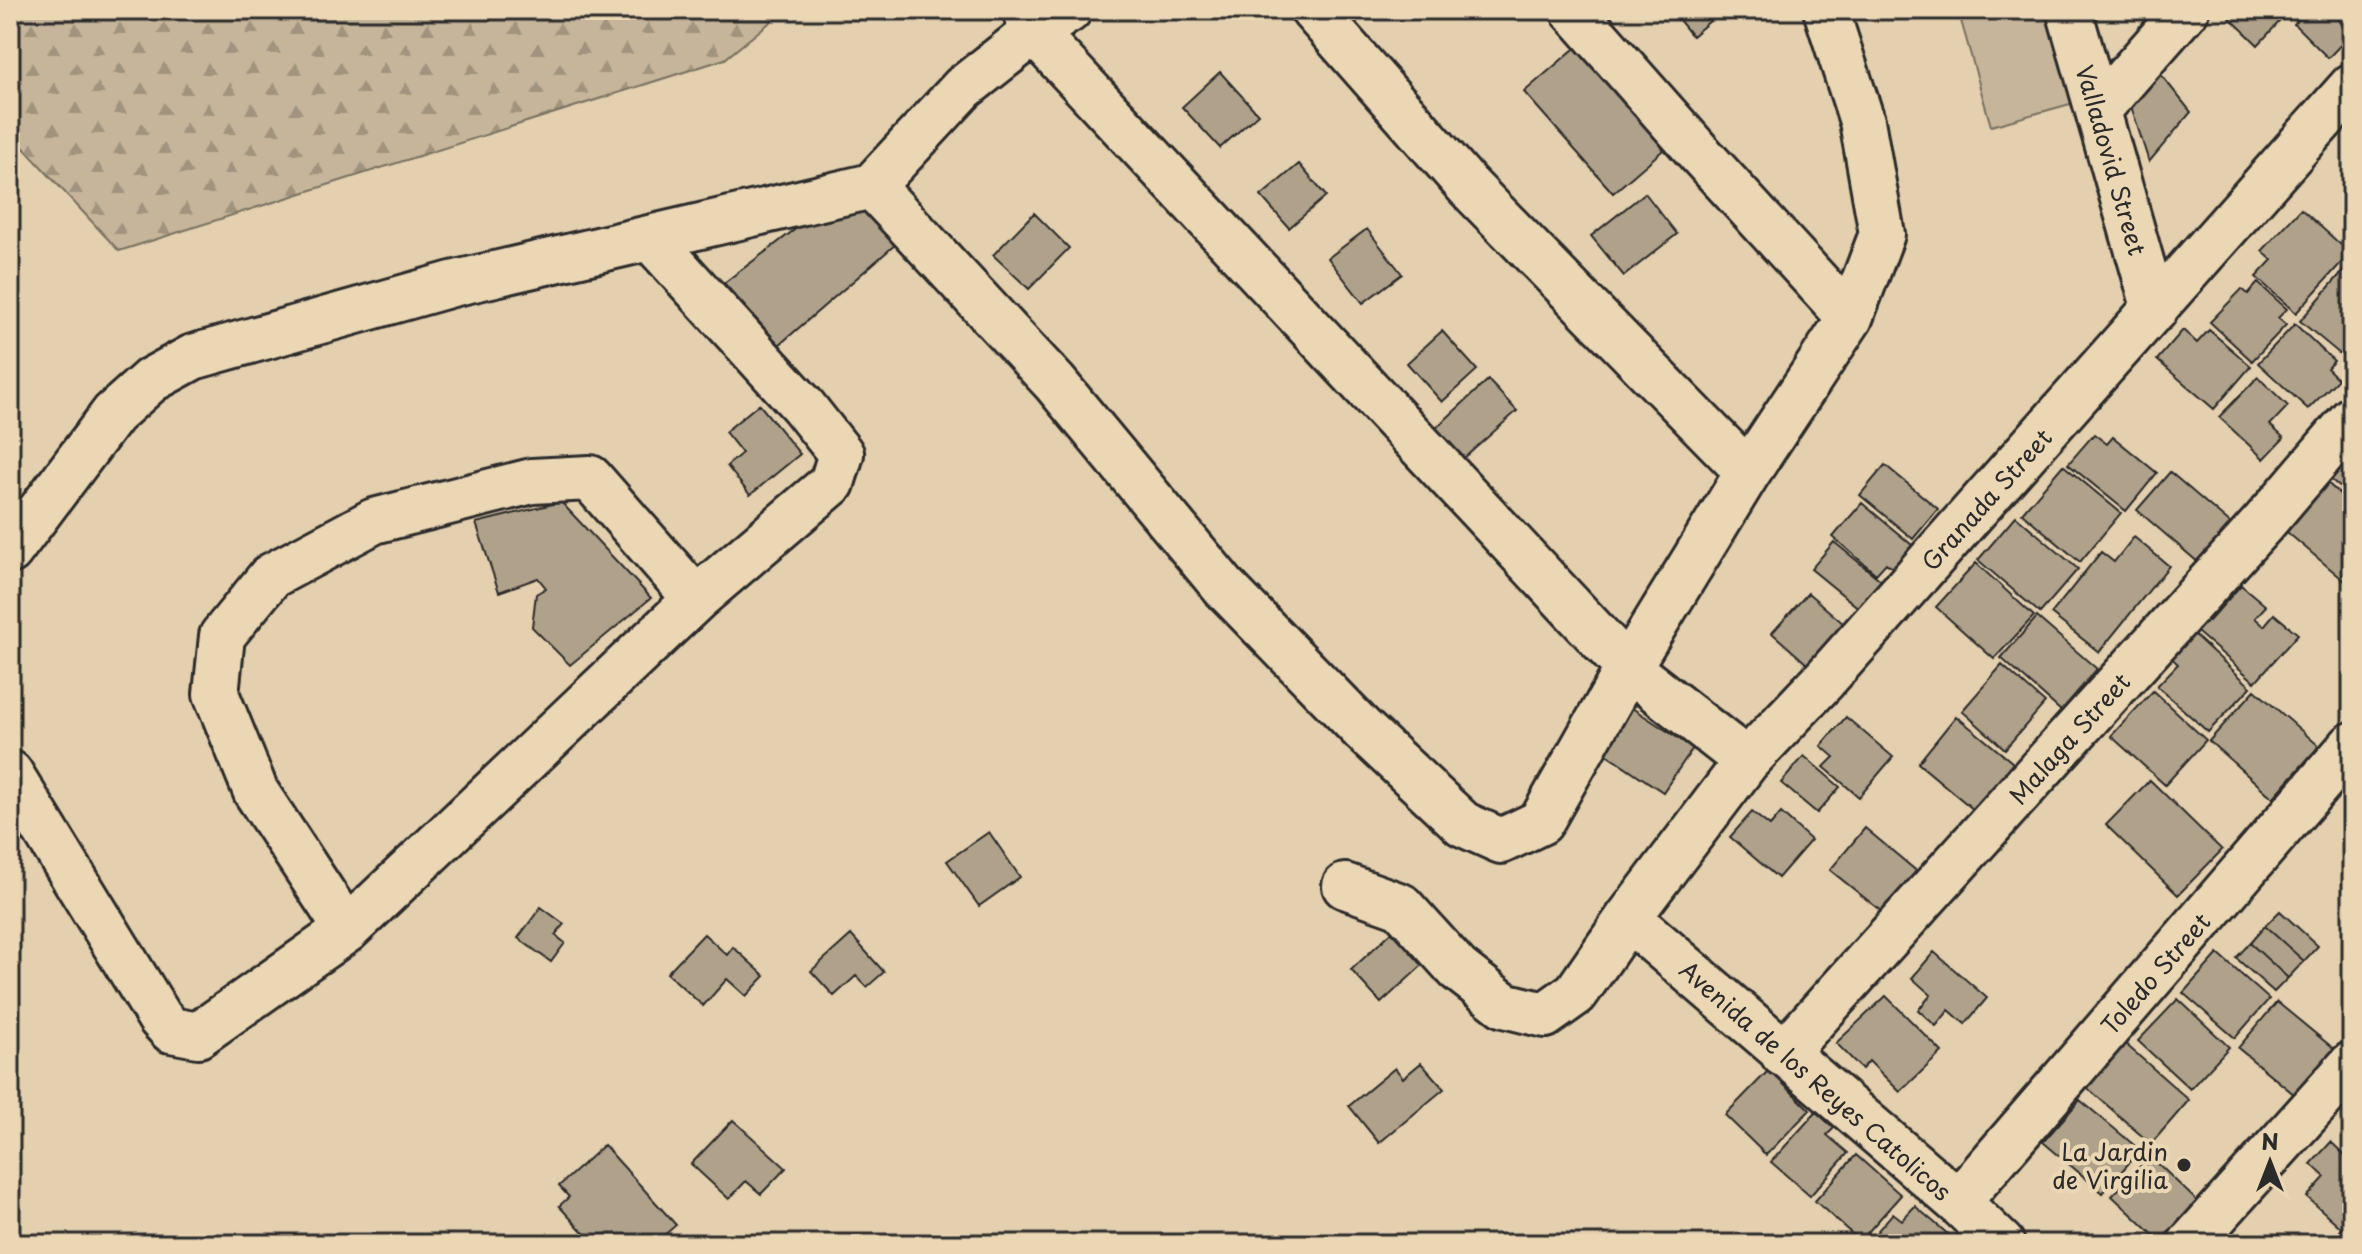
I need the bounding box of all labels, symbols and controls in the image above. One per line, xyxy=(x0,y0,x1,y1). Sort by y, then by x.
street label: Valladovid Street xyxy=(2068,61,2156,260)
street label: Granada Street xyxy=(1912,420,2060,578)
street label: Malaga Street xyxy=(2000,664,2138,812)
street label: Toledo Street xyxy=(2092,904,2218,1042)
street label: Avenida de los Reyes Catolicos xyxy=(1672,952,1960,1208)
north arrow xyxy=(2230,1122,2310,1202)
text: N xyxy=(2261,1124,2279,1157)
place label: La Jardin de Virgilia xyxy=(2052,1133,2168,1197)
marker: La Jardin de Virgilia xyxy=(2175,1156,2193,1174)

